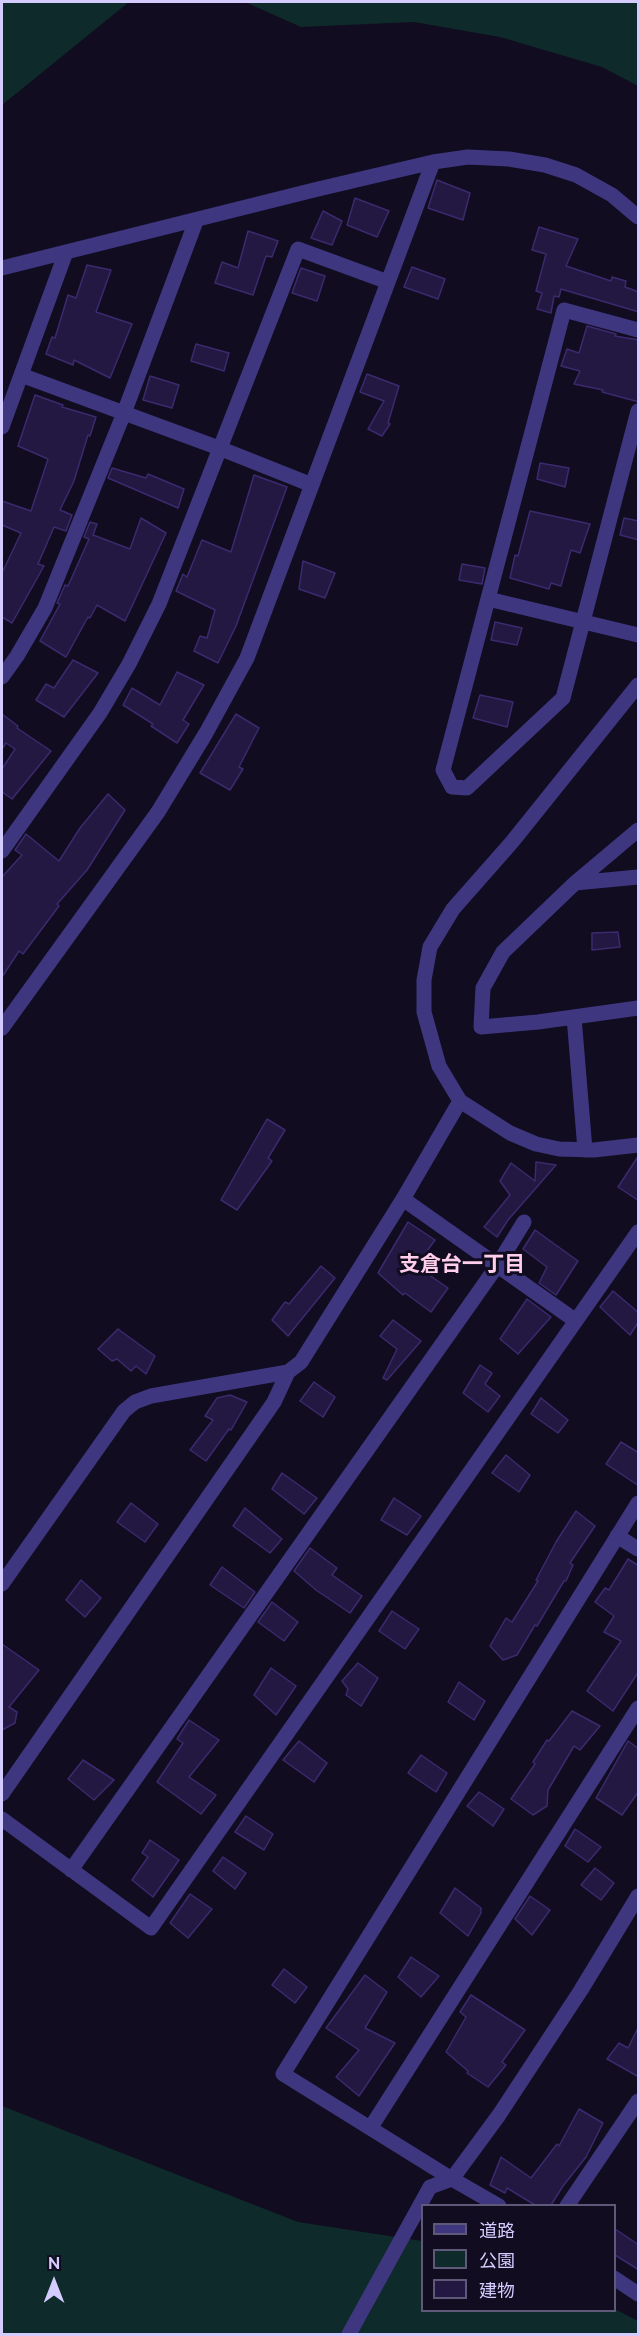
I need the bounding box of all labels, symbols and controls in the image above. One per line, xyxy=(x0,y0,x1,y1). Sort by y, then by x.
district label: 支倉台一丁目 xyxy=(399,1252,525,1278)
legend xyxy=(421,2204,616,2312)
text: 道路 xyxy=(479,2220,515,2241)
text: 公園 xyxy=(479,2250,515,2271)
north arrow xyxy=(24,2252,84,2312)
text: N xyxy=(48,2254,60,2273)
text: 建物 xyxy=(479,2280,515,2301)

